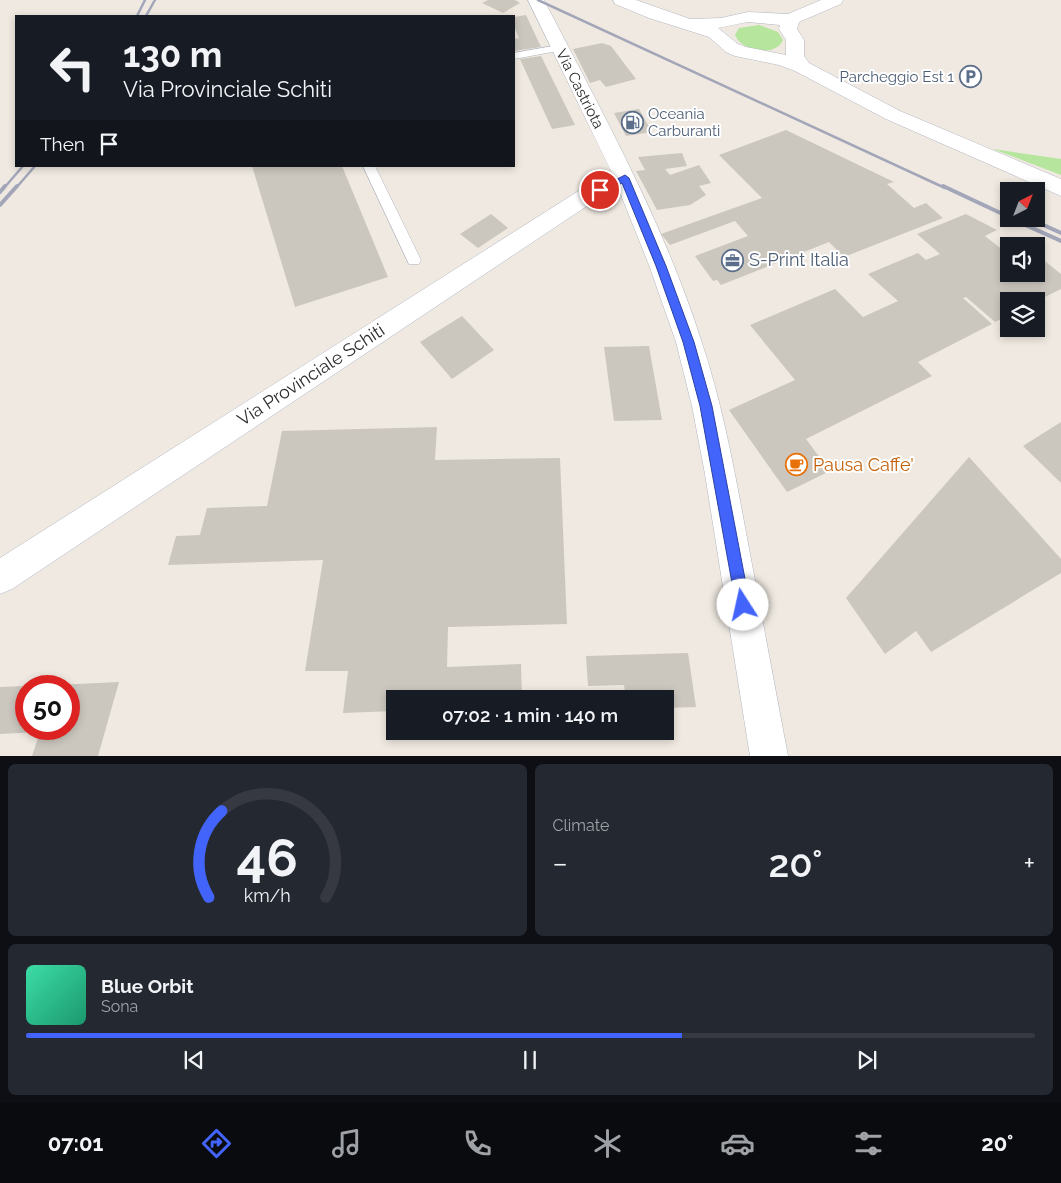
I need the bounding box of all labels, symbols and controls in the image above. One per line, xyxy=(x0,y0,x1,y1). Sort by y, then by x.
text: 130 m xyxy=(123,34,222,75)
icon: left xyxy=(40,35,105,100)
street label: Via Castriota xyxy=(552,46,608,132)
parking icon: Parcheggio Est 1 xyxy=(958,65,982,89)
place label: Parcheggio Est 1 xyxy=(840,68,955,86)
text: Via Provinciale Schiti xyxy=(123,76,332,102)
place label: Oceania Carburanti xyxy=(648,105,720,140)
fuel station icon: Oceania Carburanti xyxy=(620,111,644,135)
icon: arrive xyxy=(95,130,123,158)
text: Then xyxy=(40,133,85,155)
pin xyxy=(579,169,621,211)
icon: arrive xyxy=(586,176,614,204)
north arrow xyxy=(1000,182,1045,228)
map controls xyxy=(1000,182,1045,337)
button: sound xyxy=(1000,237,1045,282)
office icon: S-Print Italia xyxy=(721,248,745,272)
place label: S-Print Italia xyxy=(749,249,849,270)
button: layers xyxy=(1000,292,1045,337)
street label: Via Provinciale Schiti xyxy=(233,319,388,430)
cafe icon: Pausa Caffe' xyxy=(785,453,809,477)
place label: Pausa Caffe' xyxy=(813,454,914,475)
position arrow xyxy=(716,578,768,630)
speed limit sign: 50 xyxy=(15,675,80,740)
text: 07:02 · 1 min · 140 m xyxy=(442,704,618,726)
text: Climate xyxy=(553,816,609,835)
text: 46 xyxy=(237,827,298,888)
text: 20° xyxy=(768,841,823,886)
text: − xyxy=(553,847,568,880)
text: + xyxy=(1023,847,1035,880)
text: km/h xyxy=(244,885,291,906)
text: Blue Orbit xyxy=(101,975,193,997)
text: Sona xyxy=(101,997,138,1016)
icon: previous xyxy=(180,1046,208,1074)
icon: pause xyxy=(516,1046,544,1074)
icon: next xyxy=(853,1046,881,1074)
icon: directions xyxy=(199,1126,234,1161)
icon: music xyxy=(329,1126,364,1161)
icon: phone xyxy=(460,1126,495,1161)
icon: climate xyxy=(590,1126,625,1161)
icon: car xyxy=(720,1126,755,1161)
icon: filters xyxy=(851,1126,886,1161)
text: 07:01 xyxy=(48,1130,103,1156)
text: 20° xyxy=(981,1130,1013,1156)

